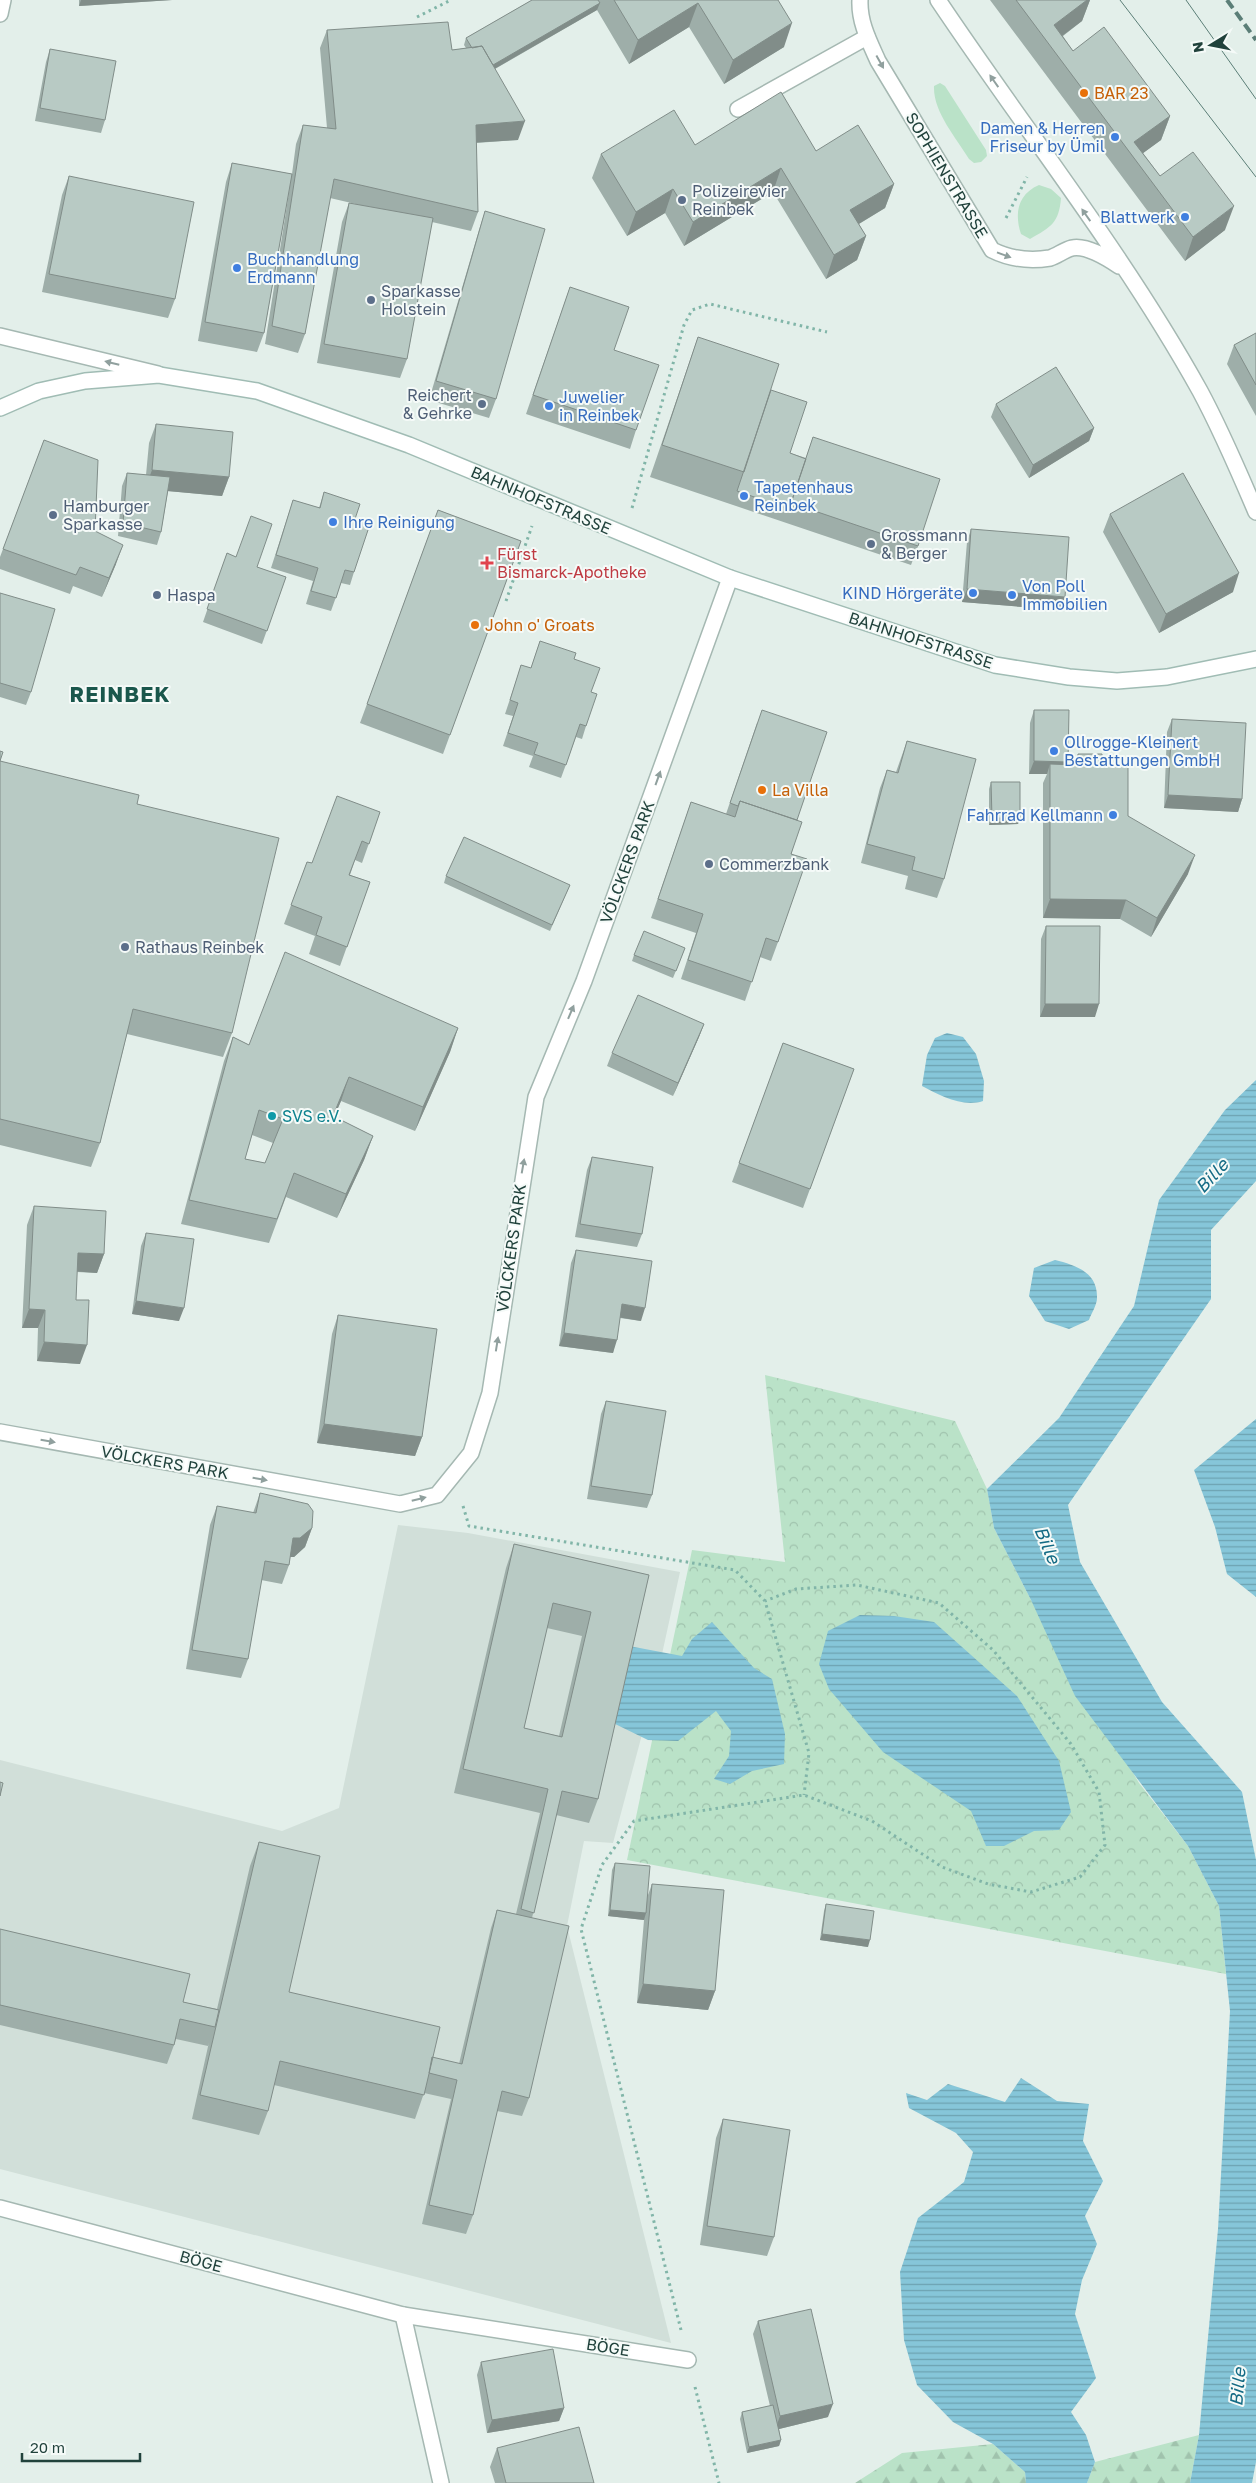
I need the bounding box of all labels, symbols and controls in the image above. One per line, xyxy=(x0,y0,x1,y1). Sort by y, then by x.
north arrow xyxy=(1186,20,1236,70)
text: N xyxy=(1188,41,1207,54)
one-way arrow xyxy=(875,55,884,69)
one-way arrow xyxy=(989,74,999,88)
place label: BAR 23 xyxy=(1094,83,1149,103)
marker: BAR 23 xyxy=(1078,87,1090,99)
street label: SOPHIENSTRASSE xyxy=(902,108,992,242)
place label: Damen & Herren Friseur by Ümil xyxy=(980,118,1105,156)
marker: Damen & Herren Friseur by Ümil xyxy=(1109,131,1121,143)
place label: Polizeirevier Reinbek xyxy=(692,181,787,219)
marker: Polizeirevier Reinbek xyxy=(676,194,688,206)
place label: Blattwerk xyxy=(1100,207,1175,227)
one-way arrow xyxy=(1082,208,1091,222)
marker: Blattwerk xyxy=(1179,211,1191,223)
place label: Buchhandlung Erdmann xyxy=(247,249,359,287)
one-way arrow xyxy=(997,251,1012,259)
marker: Buchhandlung Erdmann xyxy=(231,262,243,274)
place label: Sparkasse Holstein xyxy=(381,281,461,319)
marker: Sparkasse Holstein xyxy=(365,294,377,306)
one-way arrow xyxy=(104,359,119,367)
place label: Reichert & Gehrke xyxy=(403,385,472,423)
place label: Juwelier in Reinbek xyxy=(559,387,639,425)
marker: Reichert & Gehrke xyxy=(476,398,488,410)
marker: Juwelier in Reinbek xyxy=(543,400,555,412)
street label: BAHNHOFSTRASSE xyxy=(468,461,614,539)
place label: Tapetenhaus Reinbek xyxy=(754,477,853,515)
marker: Tapetenhaus Reinbek xyxy=(738,490,750,502)
place label: Hamburger Sparkasse xyxy=(63,496,149,534)
marker: Hamburger Sparkasse xyxy=(47,509,59,521)
place label: Ihre Reinigung xyxy=(343,512,455,532)
marker: Ihre Reinigung xyxy=(327,516,339,528)
place label: Grossmann & Berger xyxy=(881,525,968,563)
marker: Grossmann & Berger xyxy=(865,538,877,550)
place label: Fürst Bismarck-Apotheke xyxy=(497,544,647,582)
marker: Fürst Bismarck-Apotheke xyxy=(481,557,493,569)
place label: Von Poll Immobilien xyxy=(1022,576,1108,614)
place label: KIND Hörgeräte xyxy=(842,583,963,603)
place label: Haspa xyxy=(167,585,216,605)
marker: KIND Hörgeräte xyxy=(967,587,979,599)
marker: Haspa xyxy=(151,589,163,601)
marker: Von Poll Immobilien xyxy=(1006,589,1018,601)
street label: BAHNHOFSTRASSE xyxy=(846,607,996,673)
place label: John o' Groats xyxy=(485,615,595,635)
marker: John o' Groats xyxy=(469,619,481,631)
district label: REINBEK xyxy=(70,681,170,707)
place label: Ollrogge-Kleinert Bestattungen GmbH xyxy=(1064,732,1220,770)
marker: Ollrogge-Kleinert Bestattungen GmbH xyxy=(1048,745,1060,757)
one-way arrow xyxy=(655,770,662,785)
place label: La Villa xyxy=(772,780,829,800)
marker: La Villa xyxy=(756,784,768,796)
street label: VÖLCKERS PARK xyxy=(595,798,659,926)
place label: Fahrrad Kellmann xyxy=(967,805,1103,825)
marker: Fahrrad Kellmann xyxy=(1107,809,1119,821)
place label: Commerzbank xyxy=(719,854,829,874)
marker: Commerzbank xyxy=(703,858,715,870)
place label: Rathaus Reinbek xyxy=(135,937,264,957)
marker: Rathaus Reinbek xyxy=(119,941,131,953)
one-way arrow xyxy=(567,1004,575,1019)
place label: SVS e.V. xyxy=(282,1106,342,1126)
marker: SVS e.V. xyxy=(266,1110,278,1122)
water label: Bille xyxy=(1190,1153,1234,1197)
one-way arrow xyxy=(520,1158,528,1174)
street label: VÖLCKERS PARK xyxy=(492,1183,530,1313)
one-way arrow xyxy=(494,1336,502,1352)
one-way arrow xyxy=(40,1437,56,1445)
street label: VÖLCKERS PARK xyxy=(100,1441,230,1483)
one-way arrow xyxy=(252,1475,268,1483)
one-way arrow xyxy=(412,1495,427,1503)
water label: Bille xyxy=(1030,1523,1066,1568)
street label: BÖGE xyxy=(177,2246,225,2276)
street label: BÖGE xyxy=(585,2334,631,2360)
water label: Bille xyxy=(1224,2365,1250,2407)
scale bar xyxy=(22,2430,140,2462)
text: 20 m xyxy=(30,2438,65,2456)

